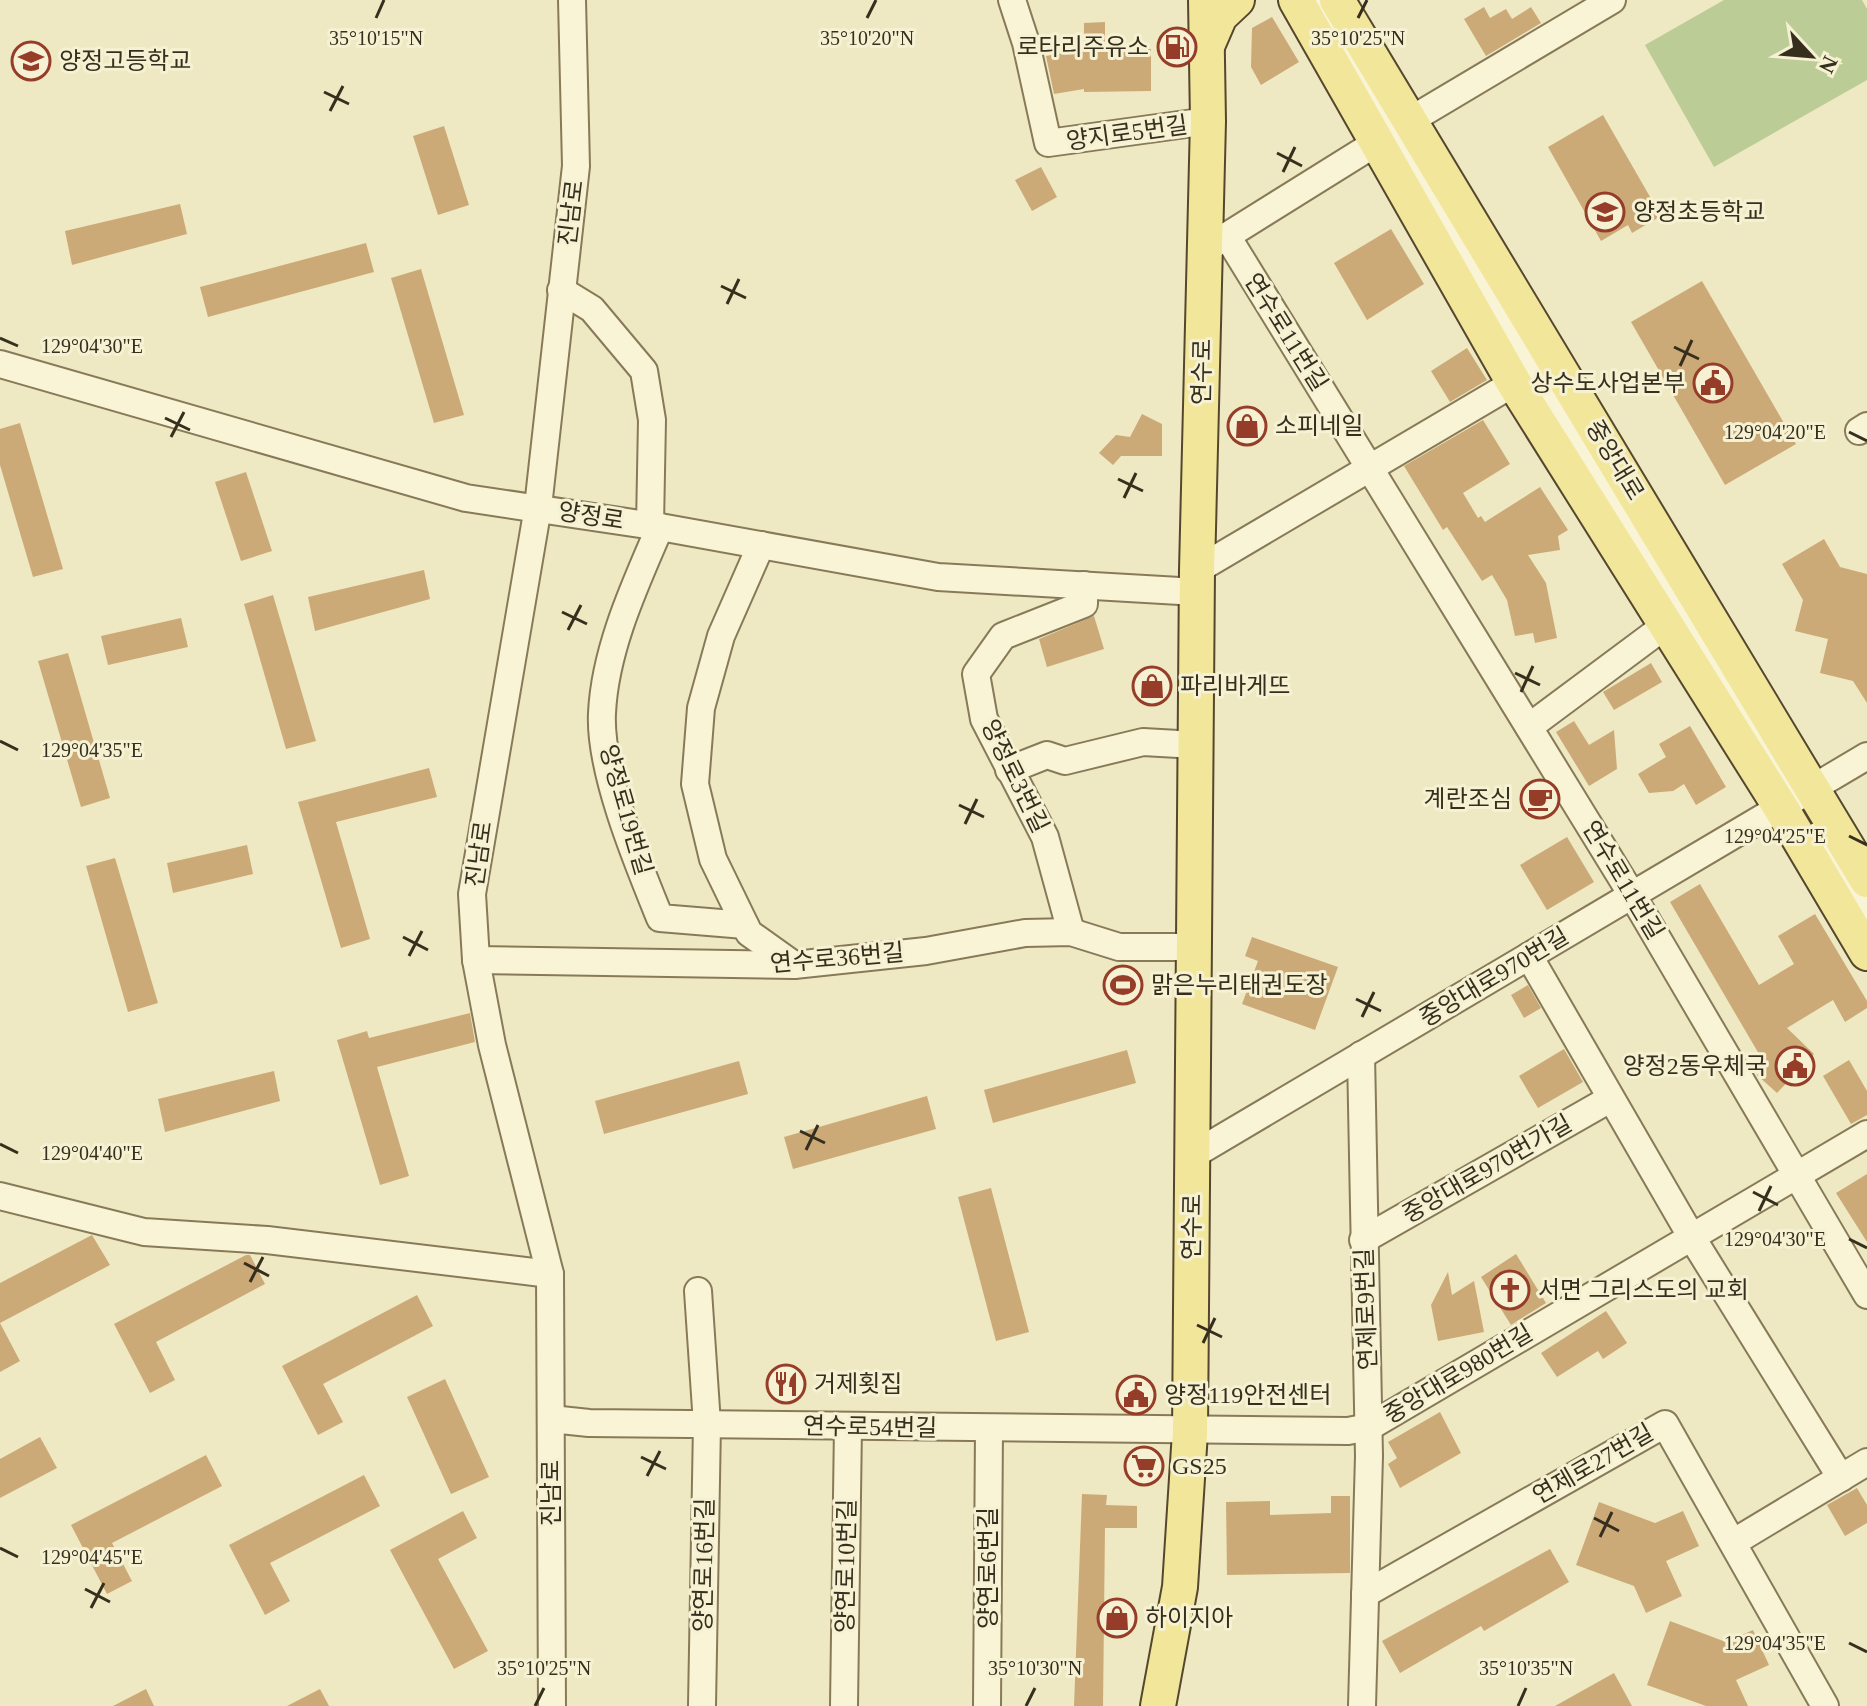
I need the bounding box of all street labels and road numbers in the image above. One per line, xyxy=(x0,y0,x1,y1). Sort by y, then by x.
street label: 양지로5번길 xyxy=(1065,112,1189,154)
street label: 진남로 xyxy=(554,179,588,247)
street label: 연수로11번길 xyxy=(1240,268,1332,396)
street label: 연수로 xyxy=(1188,339,1216,405)
street label: 중앙대로 xyxy=(1581,415,1649,505)
street label: 양정로 xyxy=(556,498,626,534)
street label: 양정로3번길 xyxy=(976,715,1054,837)
street label: 양정로19번길 xyxy=(595,742,657,878)
street label: 연수로11번길 xyxy=(1577,816,1669,944)
street label: 진남로 xyxy=(462,819,496,889)
street label: 중앙대로970번길 xyxy=(1415,922,1573,1032)
street label: 연수로36번길 xyxy=(769,939,905,977)
street label: 중앙대로970번가길 xyxy=(1398,1110,1576,1228)
street label: 연수로 xyxy=(1178,1194,1206,1260)
street label: 연제로9번길 xyxy=(1351,1247,1381,1371)
street label: 중앙대로980번길 xyxy=(1379,1319,1537,1429)
street label: 연수로54번길 xyxy=(803,1413,937,1441)
street label: 연제로27번길 xyxy=(1528,1419,1658,1509)
street label: 진남로 xyxy=(538,1460,564,1526)
street label: 양연로16번길 xyxy=(690,1498,718,1632)
street label: 양연로10번길 xyxy=(832,1499,860,1633)
street label: 양연로6번길 xyxy=(975,1507,1001,1629)

